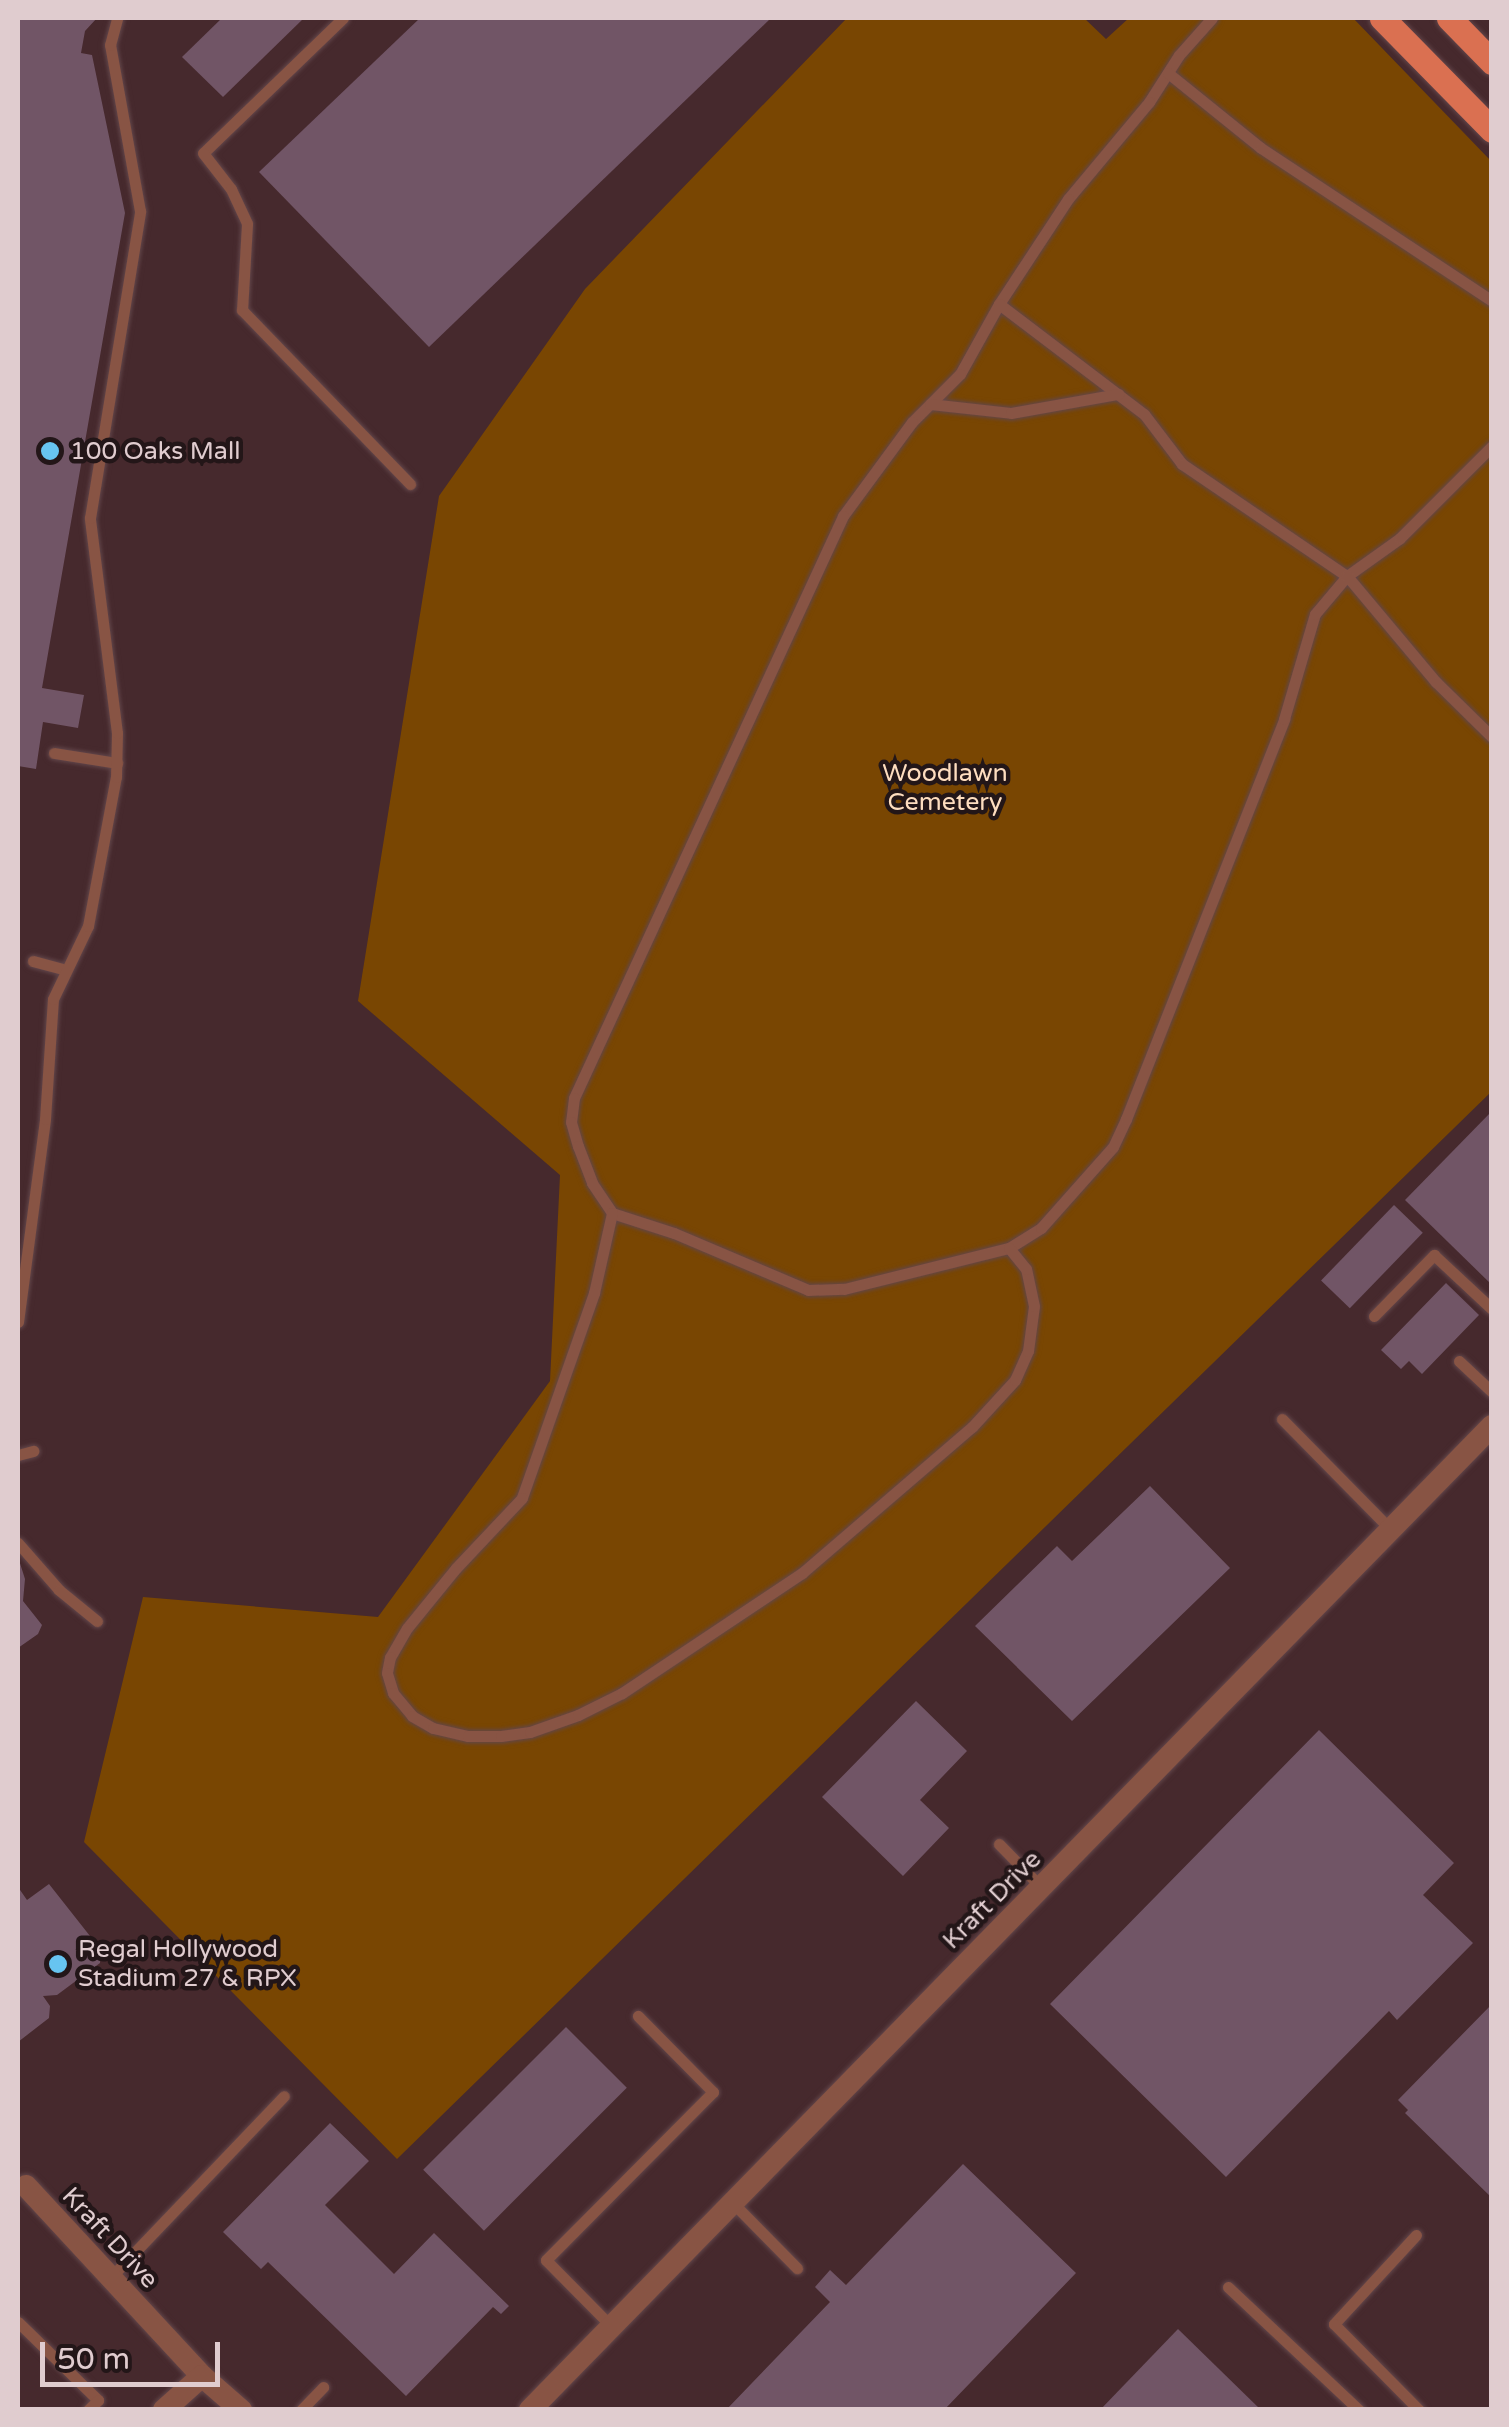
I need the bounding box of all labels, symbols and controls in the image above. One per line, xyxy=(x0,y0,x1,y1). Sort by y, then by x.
place label: 100 Oaks Mall xyxy=(70,436,240,466)
marker: 100 Oaks Mall xyxy=(39,440,61,462)
park label: Woodlawn Cemetery xyxy=(882,759,1008,818)
street label: Kraft Drive xyxy=(937,1845,1047,1955)
place label: Regal Hollywood Stadium 27 & RPX xyxy=(78,1935,297,1994)
marker: Regal Hollywood Stadium 27 & RPX xyxy=(47,1953,69,1975)
street label: Kraft Drive xyxy=(56,2181,164,2295)
scale bar xyxy=(45,2322,225,2384)
text: 50 m xyxy=(57,2341,130,2378)

